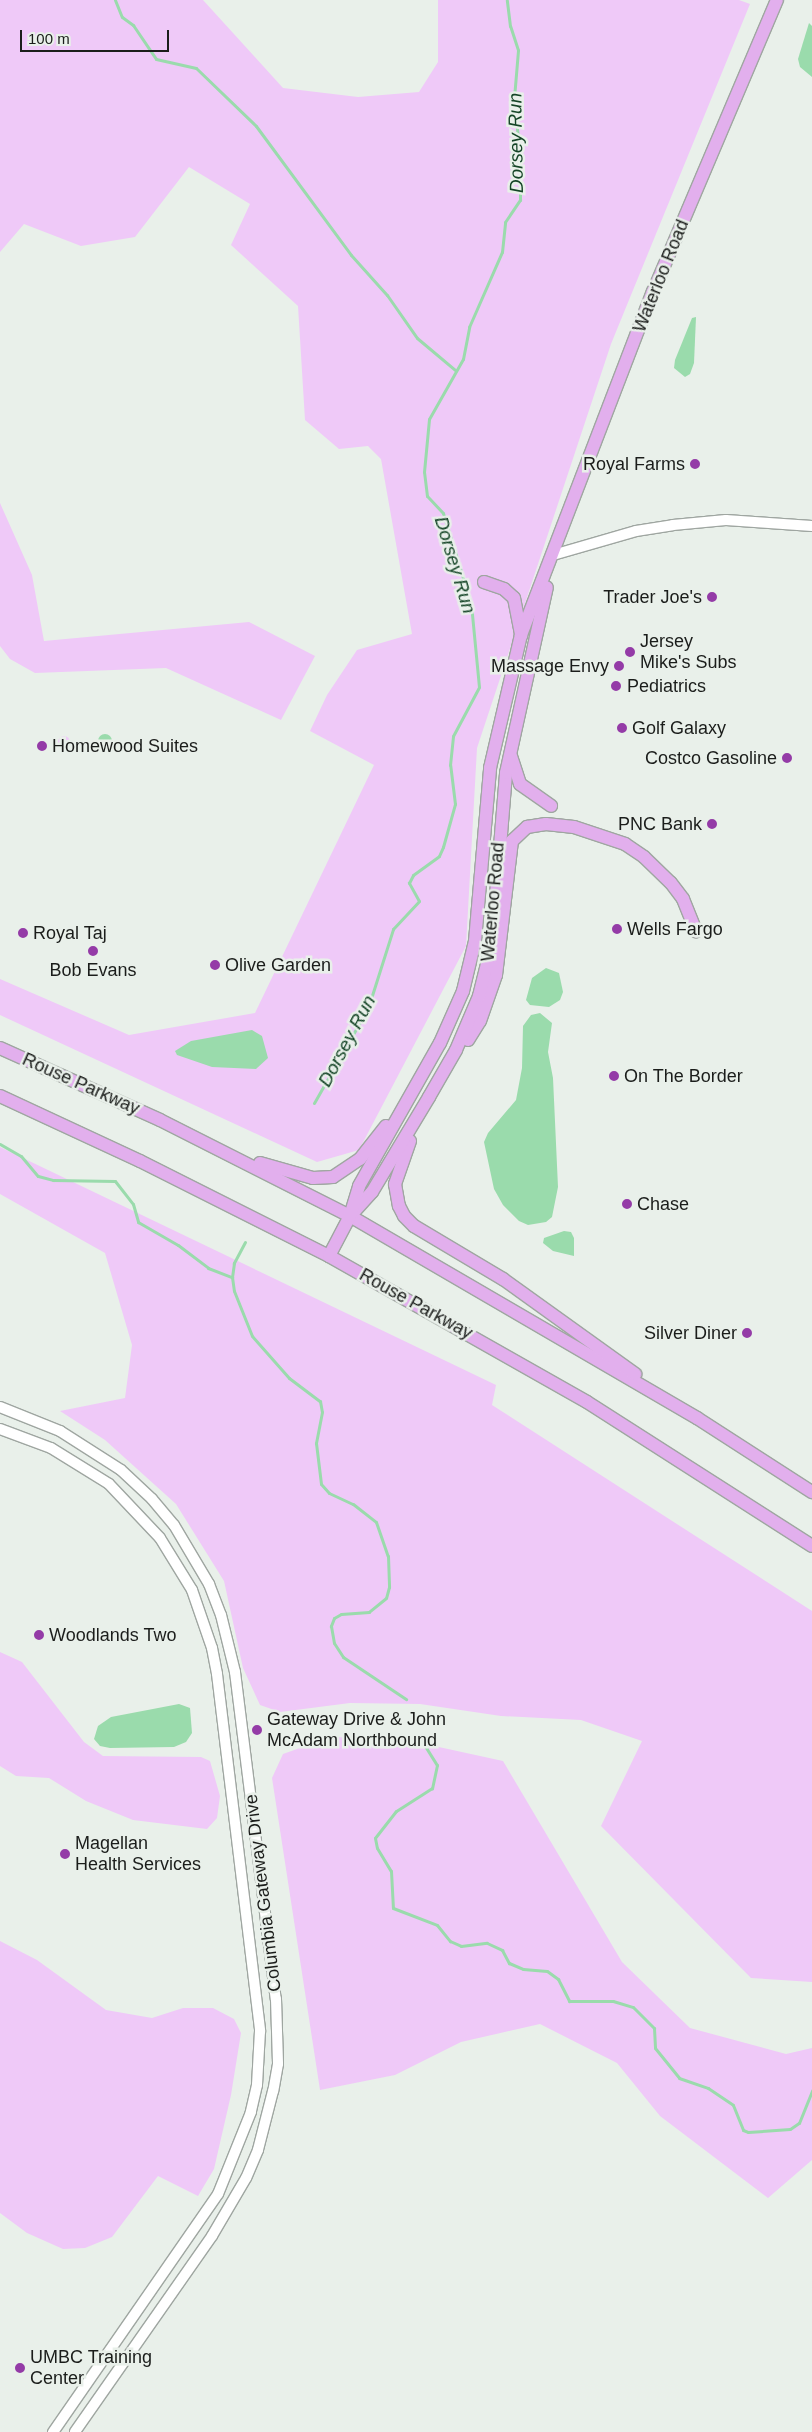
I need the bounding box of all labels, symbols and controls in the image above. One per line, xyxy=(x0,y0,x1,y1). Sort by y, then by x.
scale bar xyxy=(22,20,171,52)
text: 100 m xyxy=(28,30,70,47)
water label: Dorsey Run xyxy=(504,93,528,193)
street label: Waterloo Road xyxy=(629,217,693,335)
place label: Royal Farms xyxy=(583,453,685,475)
marker: Royal Farms xyxy=(689,458,701,470)
water label: Dorsey Run xyxy=(429,514,481,616)
place label: Trader Joe's xyxy=(603,586,702,608)
marker: Trader Joe's xyxy=(706,591,718,603)
place label: Jersey Mike's Subs xyxy=(640,631,736,674)
marker: Jersey Mike's Subs xyxy=(624,646,636,658)
place label: Massage Envy xyxy=(491,655,609,677)
marker: Massage Envy xyxy=(613,660,625,672)
place label: Pediatrics xyxy=(627,675,706,697)
marker: Pediatrics xyxy=(609,679,623,693)
place label: Golf Galaxy xyxy=(632,717,726,739)
marker: Golf Galaxy xyxy=(616,722,628,734)
place label: Homewood Suites xyxy=(52,735,198,757)
marker: Homewood Suites xyxy=(36,740,48,752)
place label: Costco Gasoline xyxy=(645,747,777,769)
marker: Costco Gasoline xyxy=(781,752,793,764)
place label: PNC Bank xyxy=(618,813,702,835)
marker: PNC Bank xyxy=(706,818,718,830)
street label: Waterloo Road xyxy=(477,842,509,962)
place label: Wells Fargo xyxy=(627,918,723,940)
place label: Royal Taj xyxy=(33,922,107,944)
marker: Wells Fargo xyxy=(611,923,623,935)
marker: Royal Taj xyxy=(17,927,29,939)
marker: Bob Evans xyxy=(87,945,99,957)
place label: Olive Garden xyxy=(225,954,331,976)
place label: Bob Evans xyxy=(49,959,137,981)
marker: Olive Garden xyxy=(209,959,221,971)
water label: Dorsey Run xyxy=(313,991,381,1091)
street label: Rouse Parkway xyxy=(19,1048,143,1120)
place label: On The Border xyxy=(624,1065,743,1087)
marker: On The Border xyxy=(608,1070,620,1082)
place label: Chase xyxy=(637,1193,689,1215)
marker: Chase xyxy=(621,1198,633,1210)
street label: Rouse Parkway xyxy=(356,1264,476,1344)
place label: Silver Diner xyxy=(644,1322,737,1344)
marker: Silver Diner xyxy=(741,1327,753,1339)
place label: Woodlands Two xyxy=(49,1624,177,1646)
marker: Woodlands Two xyxy=(33,1629,45,1641)
place label: Gateway Drive & John McAdam Northbound xyxy=(267,1709,446,1752)
marker: Gateway Drive & John McAdam Northbound xyxy=(251,1724,263,1736)
street label: Columbia Gateway Drive xyxy=(240,1793,286,1993)
place label: Magellan Health Services xyxy=(75,1833,201,1876)
marker: Magellan Health Services xyxy=(59,1848,71,1860)
place label: UMBC Training Center xyxy=(30,2347,152,2390)
marker: UMBC Training Center xyxy=(14,2362,26,2374)

